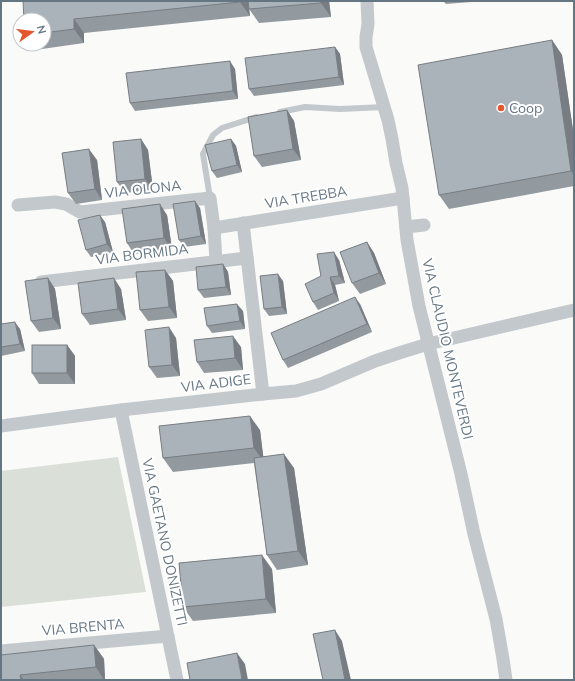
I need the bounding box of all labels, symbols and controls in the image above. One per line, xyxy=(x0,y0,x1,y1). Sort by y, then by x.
north arrow xyxy=(12,12,52,52)
text: N xyxy=(34,24,50,35)
place label: Coop xyxy=(509,99,542,117)
marker: Coop xyxy=(496,103,506,113)
street label: VIA OLONA xyxy=(104,176,183,202)
street label: VIA TREBBA xyxy=(264,182,349,212)
street label: VIA BORMIDA xyxy=(94,239,190,269)
street label: VIA CLAUDIO MONTEVERDI xyxy=(418,257,478,441)
street label: VIA ADIGE xyxy=(180,370,252,396)
street label: VIA GAETANO DONIZETTI xyxy=(138,457,192,627)
street label: VIA BRENTA xyxy=(41,614,126,640)

